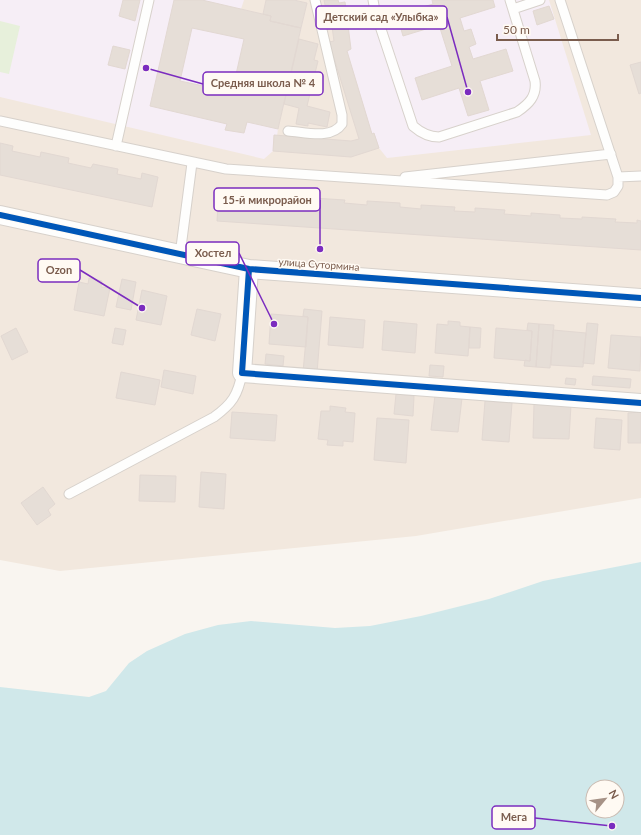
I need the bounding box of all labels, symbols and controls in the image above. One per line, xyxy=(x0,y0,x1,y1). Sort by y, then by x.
callout: Детский сад «Улыбка» xyxy=(316,6,447,29)
text: Детский сад «Улыбка» xyxy=(323,10,439,23)
scale bar xyxy=(497,16,618,42)
text: 50 m xyxy=(503,22,530,37)
callout: Средняя школа № 4 xyxy=(203,72,323,95)
text: Средняя школа № 4 xyxy=(211,76,316,89)
callout: 15-й микрорайон xyxy=(214,188,320,211)
text: 15-й микрорайон xyxy=(222,193,312,206)
callout: Хостел xyxy=(186,242,239,265)
text: Хостел xyxy=(195,246,231,259)
street label: улица Сутормина xyxy=(278,255,360,273)
callout: Ozon xyxy=(38,259,80,282)
text: Ozon xyxy=(46,263,72,276)
north arrow xyxy=(585,779,625,819)
text: N xyxy=(606,787,622,801)
callout: Мега xyxy=(492,806,535,829)
text: Мега xyxy=(501,810,527,823)

